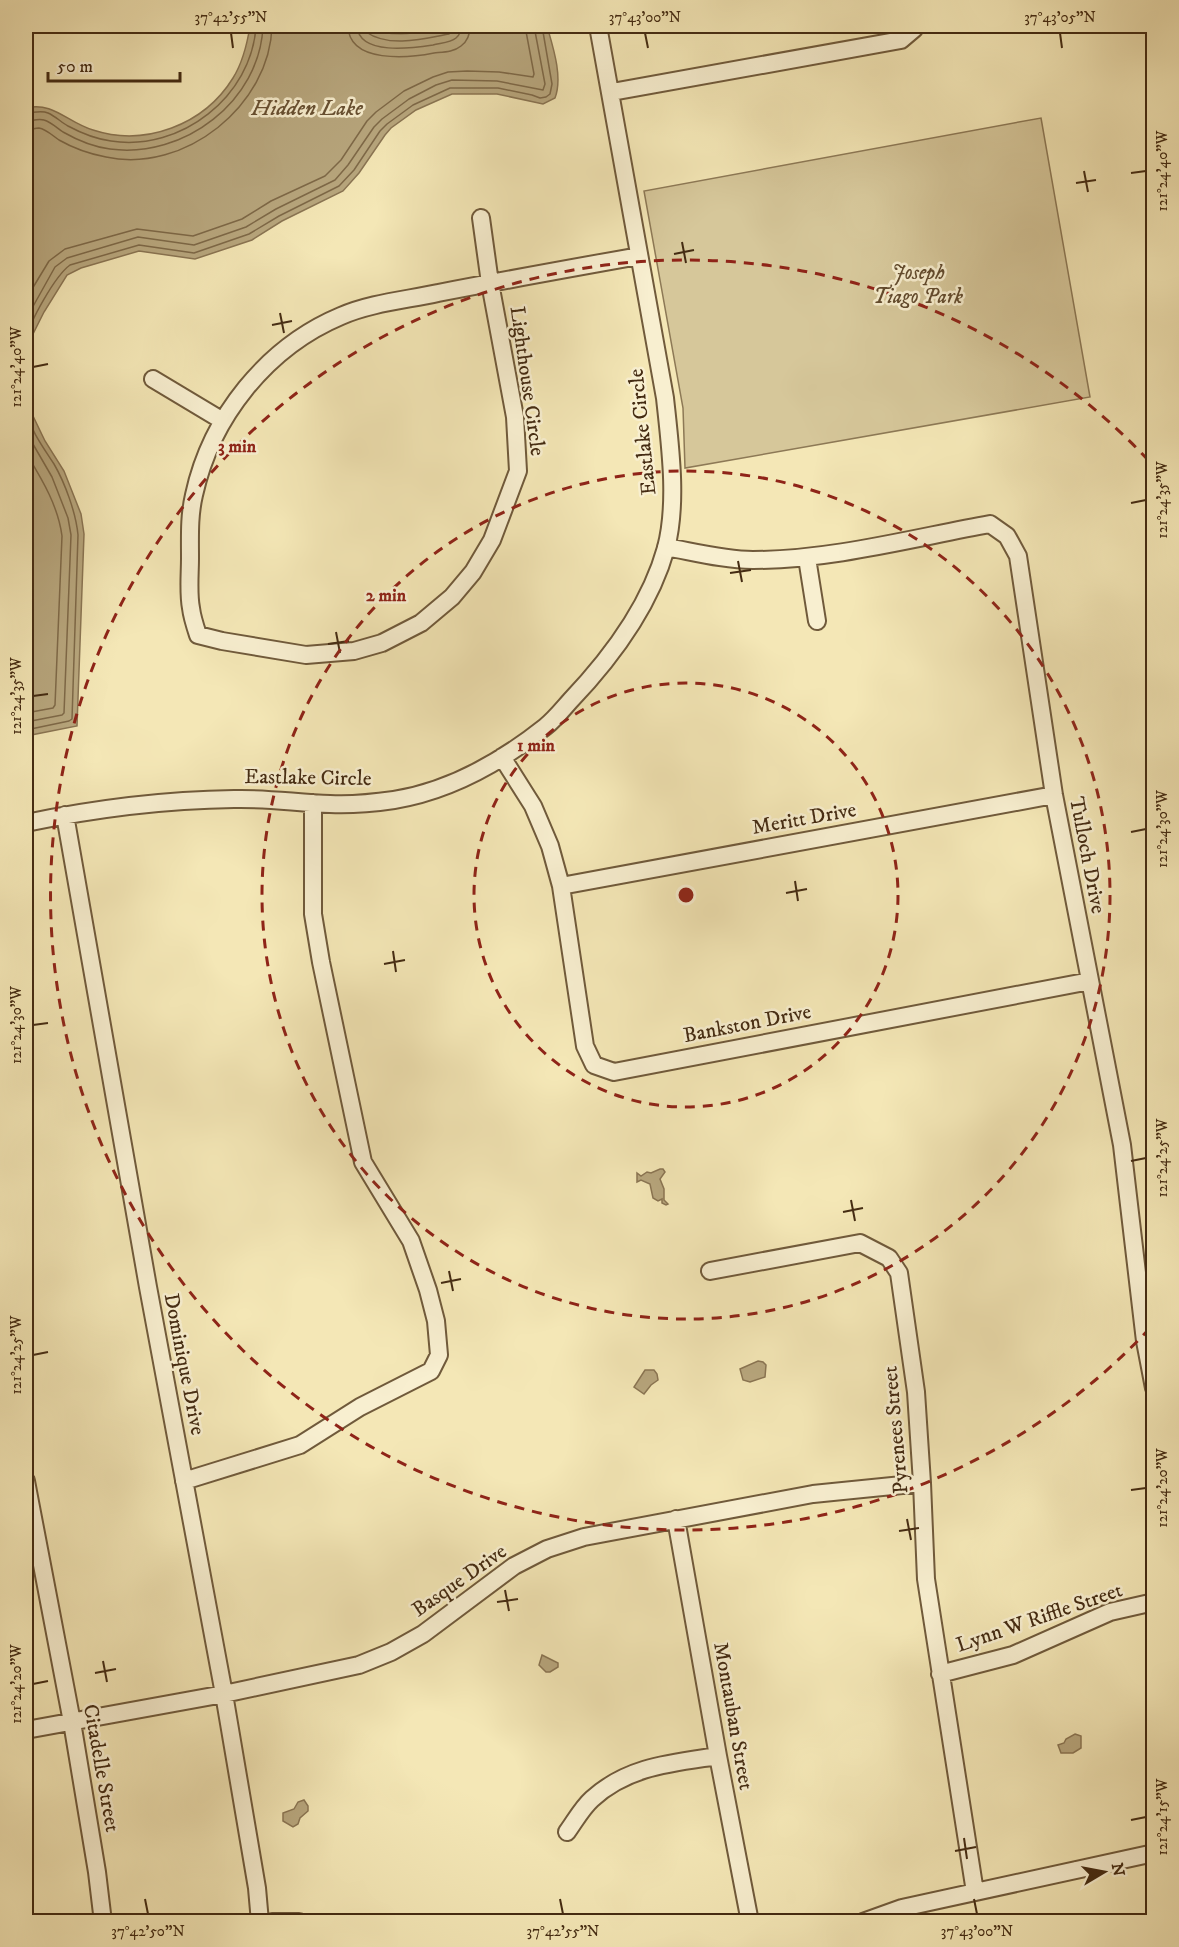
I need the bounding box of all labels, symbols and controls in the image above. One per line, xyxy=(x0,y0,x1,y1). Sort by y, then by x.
text: 37°42'55"N xyxy=(195,8,267,27)
text: 37°43'00"N xyxy=(609,8,681,27)
text: 37°43'05"N xyxy=(1024,8,1096,27)
scale bar xyxy=(48,45,180,83)
text: 50 m xyxy=(57,56,93,78)
water label: Hidden Lake xyxy=(250,95,363,122)
text: 121°24'40"W xyxy=(1153,130,1172,211)
park label: Joseph Tiago Park xyxy=(873,260,963,310)
street label: Lighthouse Circle xyxy=(504,305,550,458)
text: 121°24'40"W xyxy=(7,326,26,407)
street label: Eastlake Circle xyxy=(623,367,663,496)
text: 3 min xyxy=(218,436,257,458)
text: 121°24'35"W xyxy=(1153,461,1172,539)
text: 2 min xyxy=(366,585,407,607)
text: 121°24'35"W xyxy=(7,657,26,735)
text: 1 min xyxy=(517,735,556,757)
street label: Eastlake Circle xyxy=(244,764,372,792)
text: 121°24'30"W xyxy=(1153,790,1172,868)
street label: Tulloch Drive xyxy=(1063,795,1111,916)
street label: Meritt Drive xyxy=(750,797,859,841)
centre of rings xyxy=(676,885,696,905)
text: 121°24'30"W xyxy=(7,986,26,1064)
street label: Bankston Drive xyxy=(681,999,814,1049)
text: 121°24'25"W xyxy=(1153,1118,1172,1197)
street label: Dominique Drive xyxy=(158,1291,211,1438)
text: 121°24'25"W xyxy=(7,1315,26,1394)
street label: Pyrenees Street xyxy=(877,1365,915,1495)
text: 121°24'20"W xyxy=(1153,1448,1172,1528)
street label: Basque Drive xyxy=(407,1539,512,1623)
street label: Lynn W Riffle Street xyxy=(953,1577,1126,1659)
street label: Montauban Street xyxy=(707,1640,759,1792)
text: 121°24'20"W xyxy=(7,1644,26,1724)
street label: Citadelle Street xyxy=(77,1702,125,1834)
text: 121°24'15"W xyxy=(1153,1778,1172,1856)
north arrow xyxy=(1074,1842,1134,1902)
text: N xyxy=(1107,1861,1129,1878)
text: 37°42'50"N xyxy=(111,1922,185,1941)
text: 37°42'55"N xyxy=(527,1922,599,1941)
text: 37°43'00"N xyxy=(941,1922,1013,1941)

